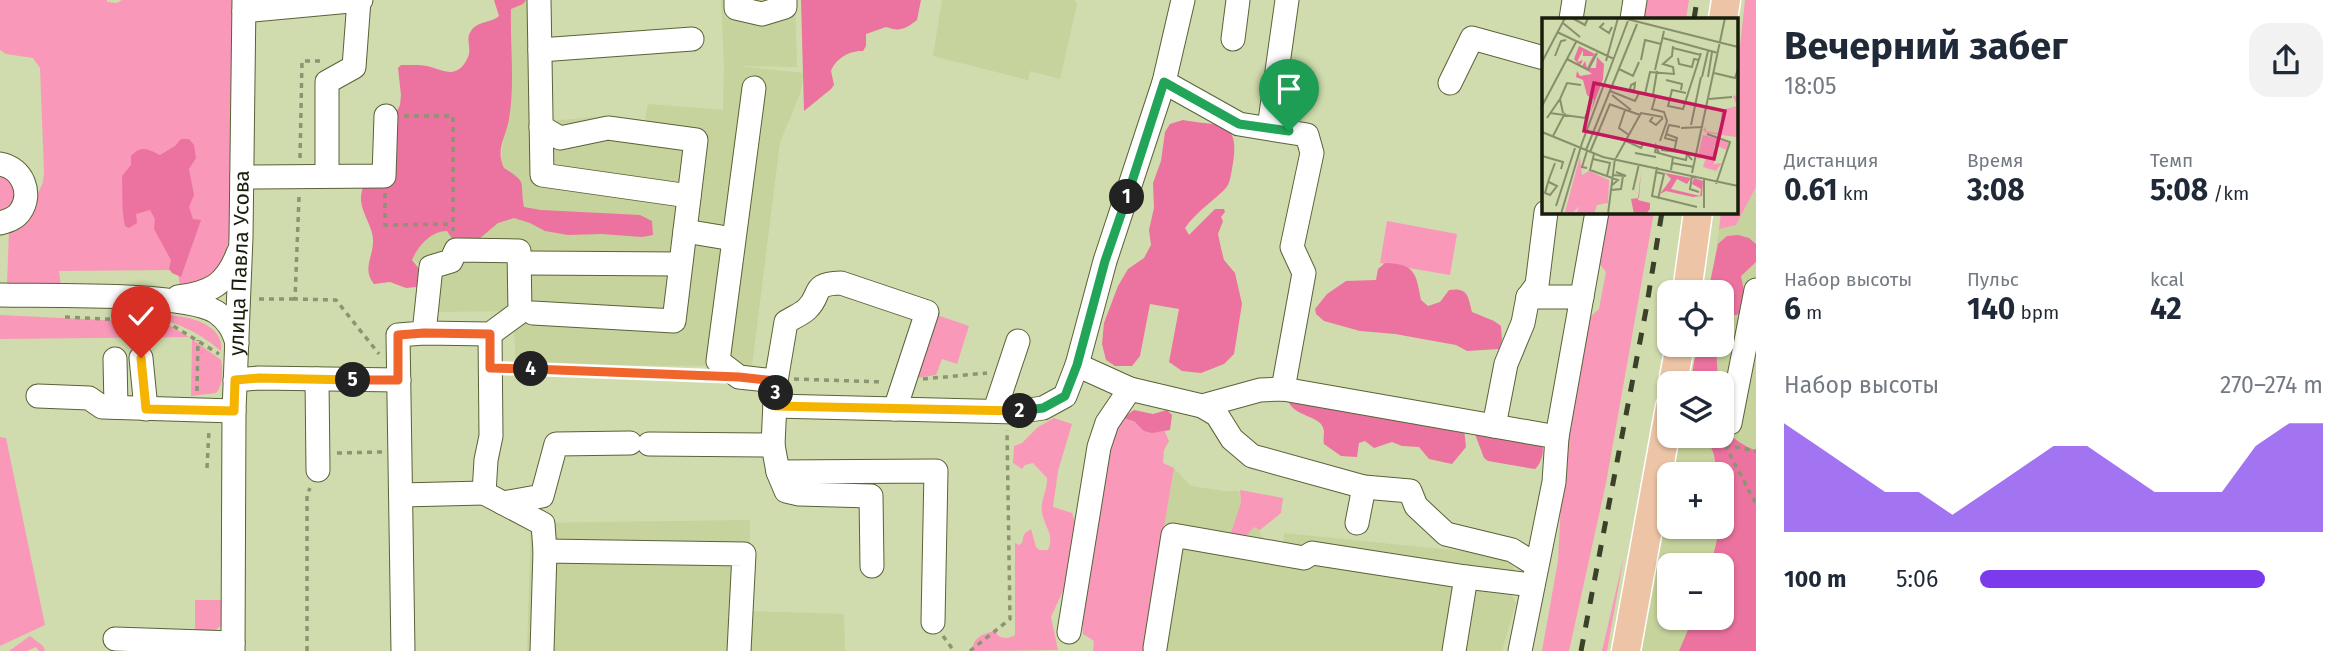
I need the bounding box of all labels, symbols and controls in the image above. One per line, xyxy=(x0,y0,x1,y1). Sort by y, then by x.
inset map xyxy=(1542,18,1738,214)
text: Вечерний забег xyxy=(1784,23,2068,69)
button: share xyxy=(2249,23,2323,97)
pin xyxy=(1259,59,1319,131)
icon: arrive xyxy=(1270,70,1308,108)
text: 18:05 xyxy=(1784,72,1837,100)
text: Дистанция xyxy=(1784,149,1879,172)
text: Время xyxy=(1967,149,2023,172)
text: Темп xyxy=(2150,149,2193,172)
street label: улица Павла Усова xyxy=(223,170,255,357)
text: 0.61 xyxy=(1784,172,1838,208)
text: 3:08 xyxy=(1967,172,2025,208)
text: 5:08 xyxy=(2150,172,2208,208)
pin: 1 xyxy=(1110,180,1144,214)
text: km xyxy=(1838,182,1869,205)
text: /km xyxy=(2208,182,2249,205)
text: 1 xyxy=(1122,185,1131,208)
text: Набор высоты xyxy=(1784,268,1912,291)
text: Пульс xyxy=(1967,268,2019,291)
text: kcal xyxy=(2150,268,2184,291)
map controls xyxy=(1657,280,1734,630)
button: locate xyxy=(1657,280,1734,357)
pin xyxy=(111,286,171,358)
text: 6 xyxy=(1784,291,1801,327)
text: 140 xyxy=(1967,291,2015,327)
text: 42 xyxy=(2150,291,2182,327)
icon: check xyxy=(122,297,160,335)
text: m xyxy=(1801,301,1822,324)
text: bpm xyxy=(2015,301,2059,324)
pin: 4 xyxy=(514,352,548,386)
text: 4 xyxy=(525,357,536,380)
pin: 5 xyxy=(336,362,370,398)
text: 5 xyxy=(347,368,358,391)
button: layers xyxy=(1657,371,1734,448)
text: Набор высоты xyxy=(1784,371,1939,399)
text: 270–274 m xyxy=(2220,371,2323,399)
pin: 3 xyxy=(758,376,794,410)
text: 3 xyxy=(771,381,780,404)
pin: 2 xyxy=(1002,394,1038,428)
text: 2 xyxy=(1015,399,1024,422)
button: + xyxy=(1657,462,1734,539)
button: − xyxy=(1657,553,1734,630)
text: 100 m xyxy=(1784,565,1846,593)
text: 5:06 xyxy=(1896,565,1938,593)

